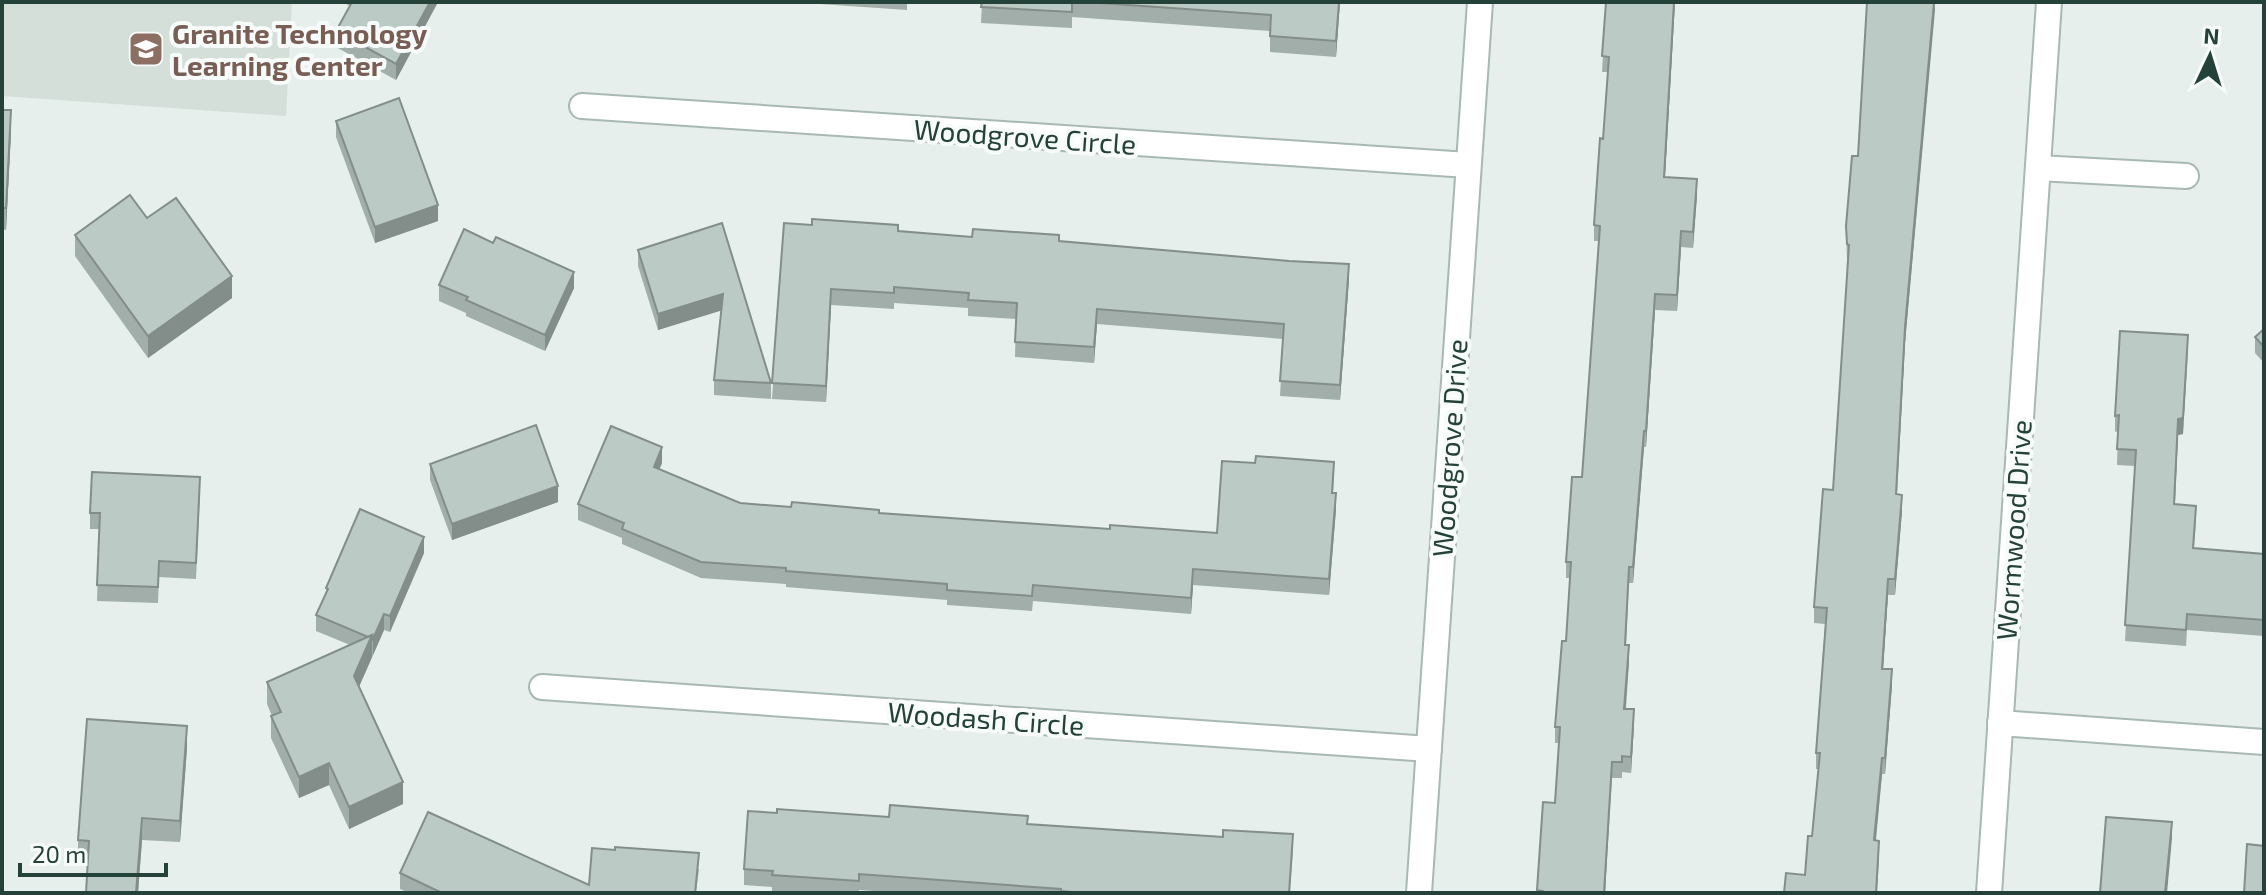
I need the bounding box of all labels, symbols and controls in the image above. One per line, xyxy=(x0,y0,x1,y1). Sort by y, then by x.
place label: Granite Technology Learning Center xyxy=(172,16,427,82)
north arrow xyxy=(2170,16,2250,96)
text: N xyxy=(2203,22,2220,49)
school or university icon: Granite Technology Learning Center xyxy=(127,30,165,68)
street label: Woodgrove Circle xyxy=(913,111,1137,161)
street label: Woodgrove Drive xyxy=(1424,338,1474,558)
street label: Wormwood Drive xyxy=(1988,418,2038,642)
street label: Woodash Circle xyxy=(887,694,1085,742)
scale bar xyxy=(20,827,166,877)
text: 20 m xyxy=(32,839,86,868)

